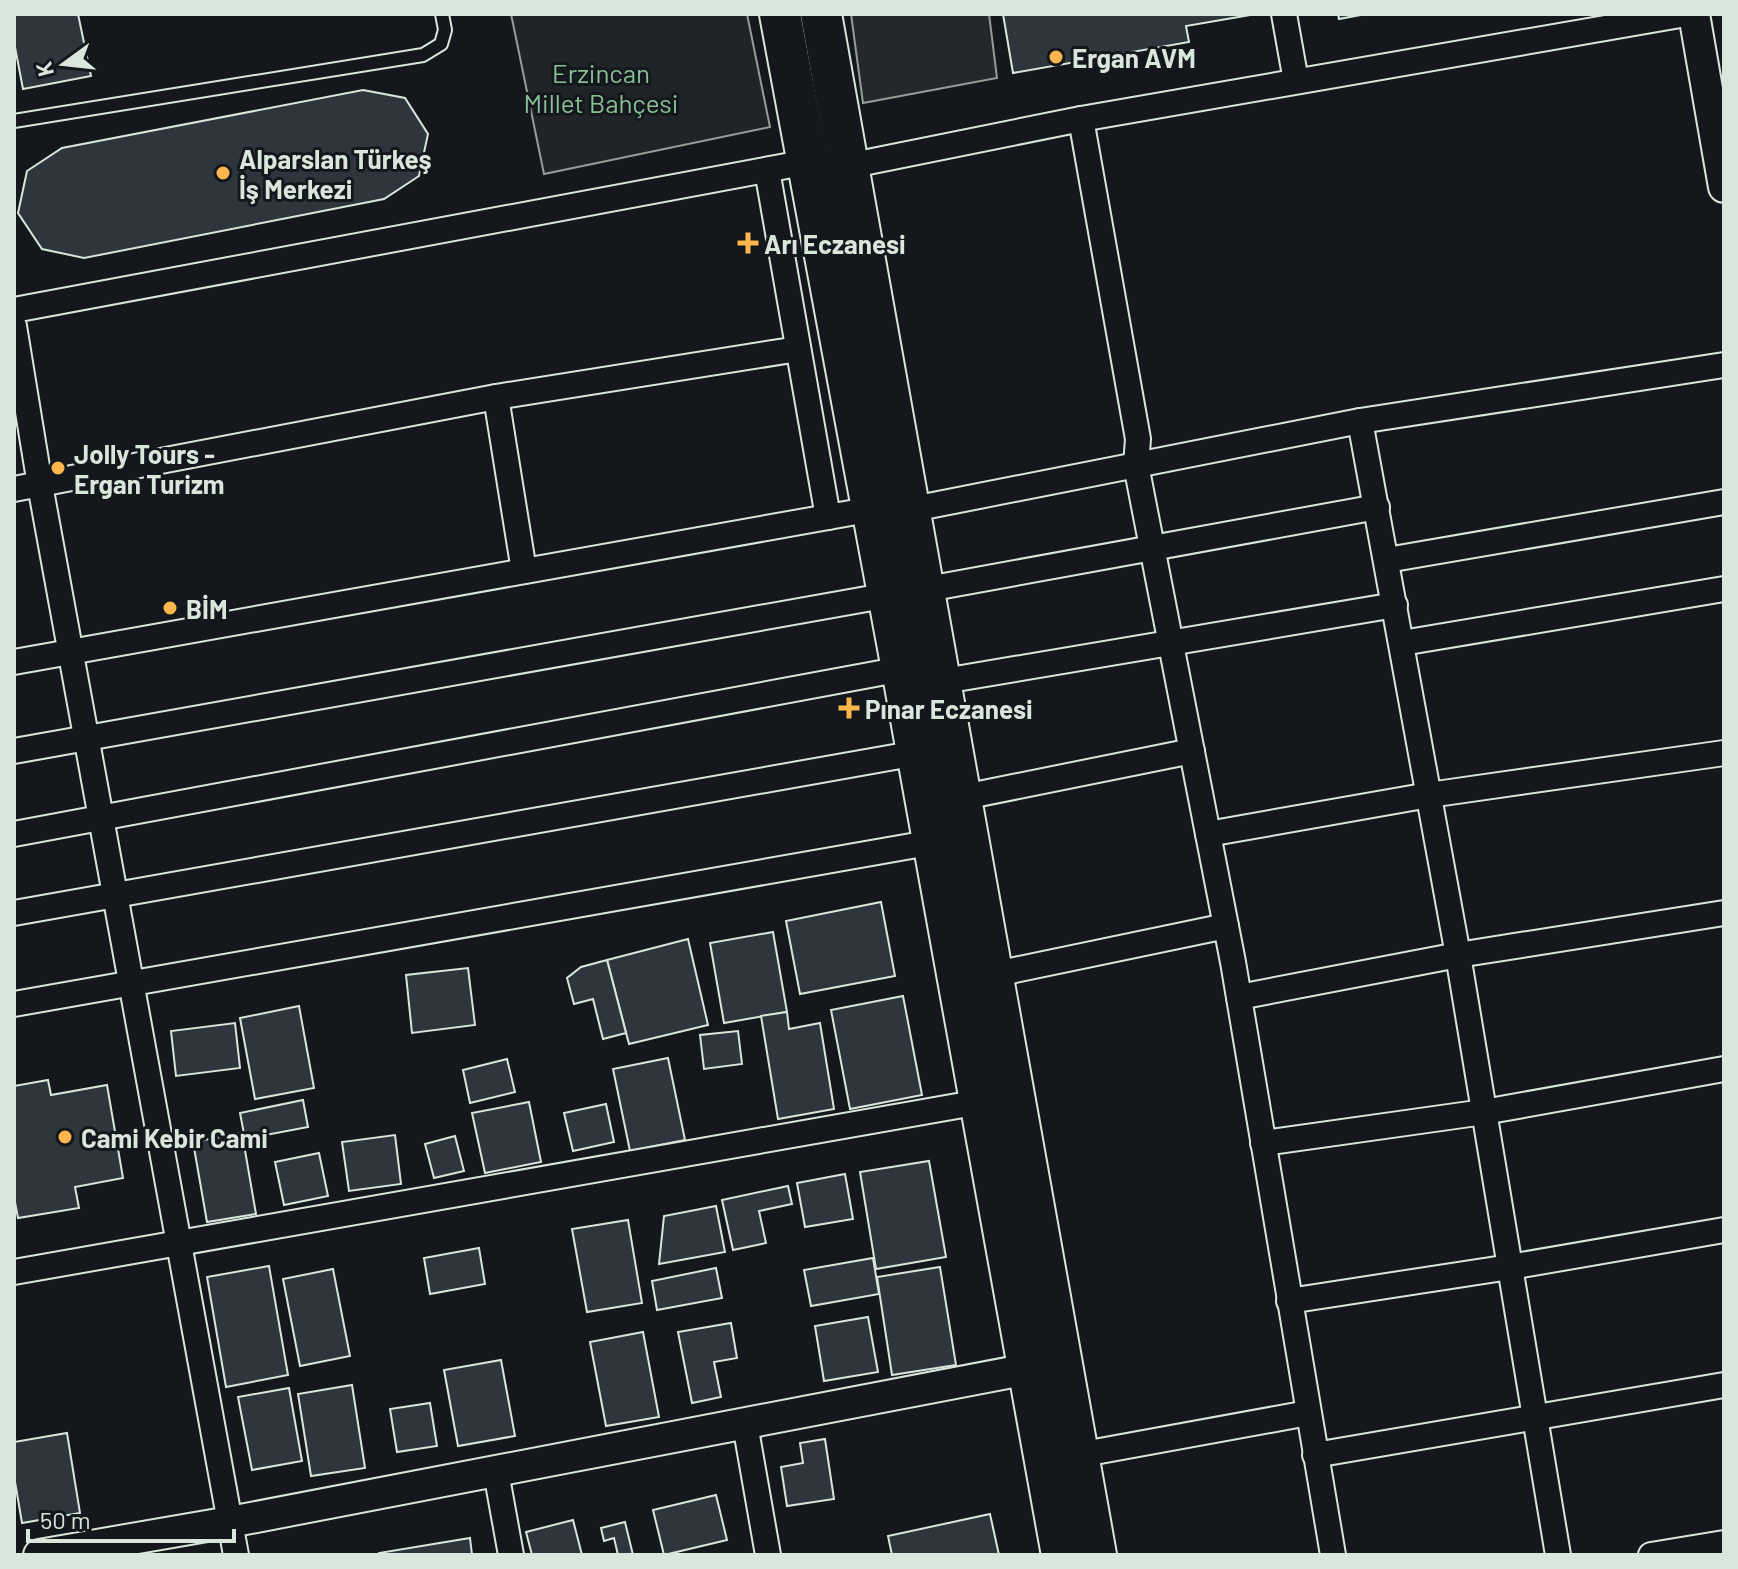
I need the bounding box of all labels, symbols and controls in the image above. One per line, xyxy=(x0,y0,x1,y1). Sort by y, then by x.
north arrow xyxy=(24,24,104,104)
place label: Ergan AVM xyxy=(1072,42,1196,73)
marker: Ergan AVM xyxy=(1047,48,1065,66)
park label: Erzincan Millet Bahçesi xyxy=(524,57,679,118)
text: K xyxy=(29,59,58,79)
place label: Alparslan Türkeş İş Merkezi xyxy=(239,143,432,204)
marker: Alparslan Türkeş İş Merkezi xyxy=(214,164,232,182)
place label: Arı Eczanesi xyxy=(764,228,906,259)
marker: Arı Eczanesi xyxy=(739,234,757,252)
place label: Jolly Tours - Ergan Turizm xyxy=(74,438,225,499)
marker: Jolly Tours - Ergan Turizm xyxy=(49,459,67,477)
place label: BİM xyxy=(186,593,228,624)
marker: BİM xyxy=(161,599,179,617)
place label: Pınar Eczanesi xyxy=(865,693,1033,724)
marker: Pınar Eczanesi xyxy=(840,699,858,717)
place label: Cami Kebir Cami xyxy=(81,1122,268,1153)
marker: Cami Kebir Cami xyxy=(56,1128,74,1146)
scale bar xyxy=(28,1493,234,1543)
text: 50 m xyxy=(40,1505,91,1534)

